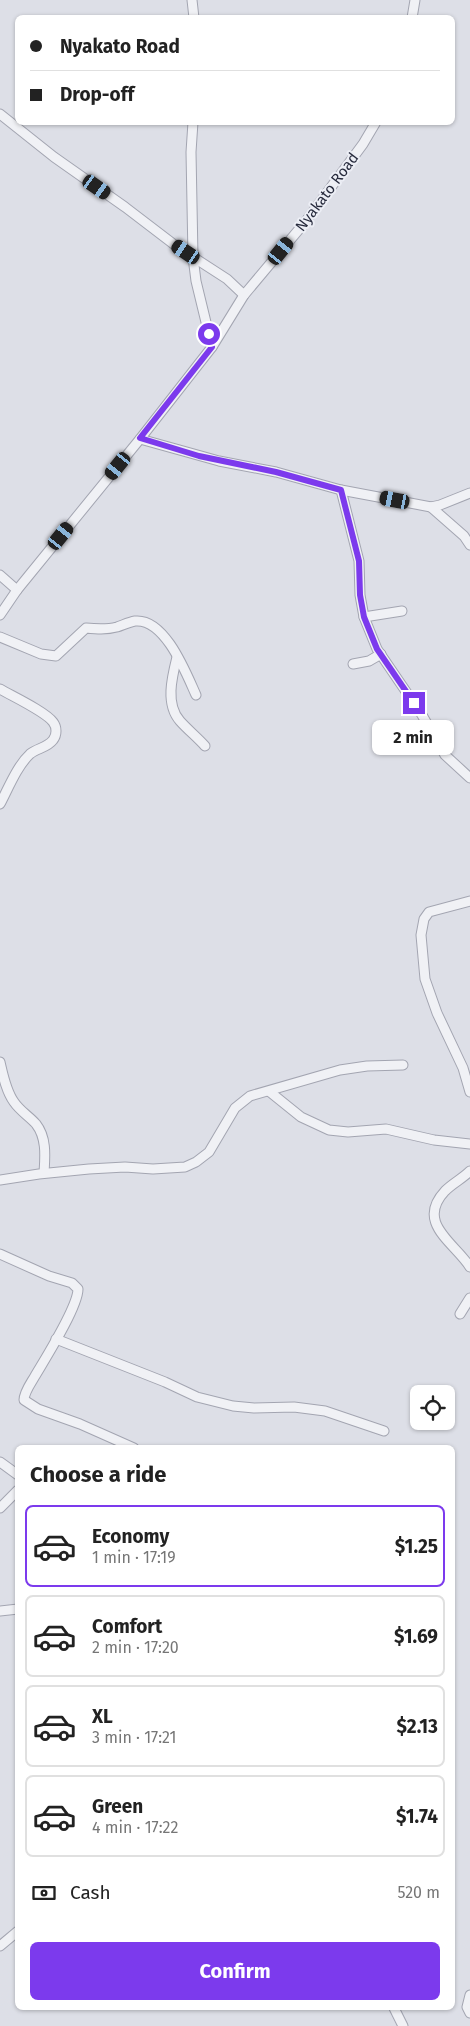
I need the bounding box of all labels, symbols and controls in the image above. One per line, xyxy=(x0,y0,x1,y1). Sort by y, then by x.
text: Nyakato Road xyxy=(60,35,180,58)
text: Drop-off xyxy=(60,83,134,106)
street label: Nyakato Road xyxy=(292,149,362,235)
car xyxy=(80,172,113,202)
car xyxy=(265,235,296,267)
car xyxy=(169,237,202,267)
route start xyxy=(198,323,220,345)
car xyxy=(102,450,133,482)
car xyxy=(378,490,411,510)
car xyxy=(45,520,76,552)
route end xyxy=(403,692,425,714)
callout: 2 min xyxy=(373,720,455,756)
text: 2 min xyxy=(393,728,433,747)
map controls xyxy=(410,1385,455,1430)
button: locate xyxy=(410,1385,455,1430)
text: Choose a ride xyxy=(30,1461,166,1488)
icon: car xyxy=(32,1524,77,1569)
text: Economy xyxy=(92,1525,169,1548)
text: $1.25 xyxy=(395,1535,438,1558)
text: 1 min · 17:19 xyxy=(92,1548,176,1567)
icon: car xyxy=(32,1614,77,1659)
text: Comfort xyxy=(92,1615,162,1638)
text: $1.69 xyxy=(394,1625,438,1648)
text: 2 min · 17:20 xyxy=(92,1638,179,1657)
icon: car xyxy=(32,1704,77,1749)
text: XL xyxy=(92,1705,113,1728)
text: $2.13 xyxy=(397,1715,438,1738)
text: 3 min · 17:21 xyxy=(92,1728,176,1747)
icon: car xyxy=(32,1794,77,1839)
text: Green xyxy=(92,1795,143,1818)
text: $1.74 xyxy=(396,1805,438,1828)
text: 4 min · 17:22 xyxy=(92,1818,178,1837)
icon: cash xyxy=(30,1879,58,1907)
text: Cash xyxy=(70,1881,111,1904)
text: 520 m xyxy=(397,1883,440,1902)
button: Confirm xyxy=(30,1942,440,2000)

